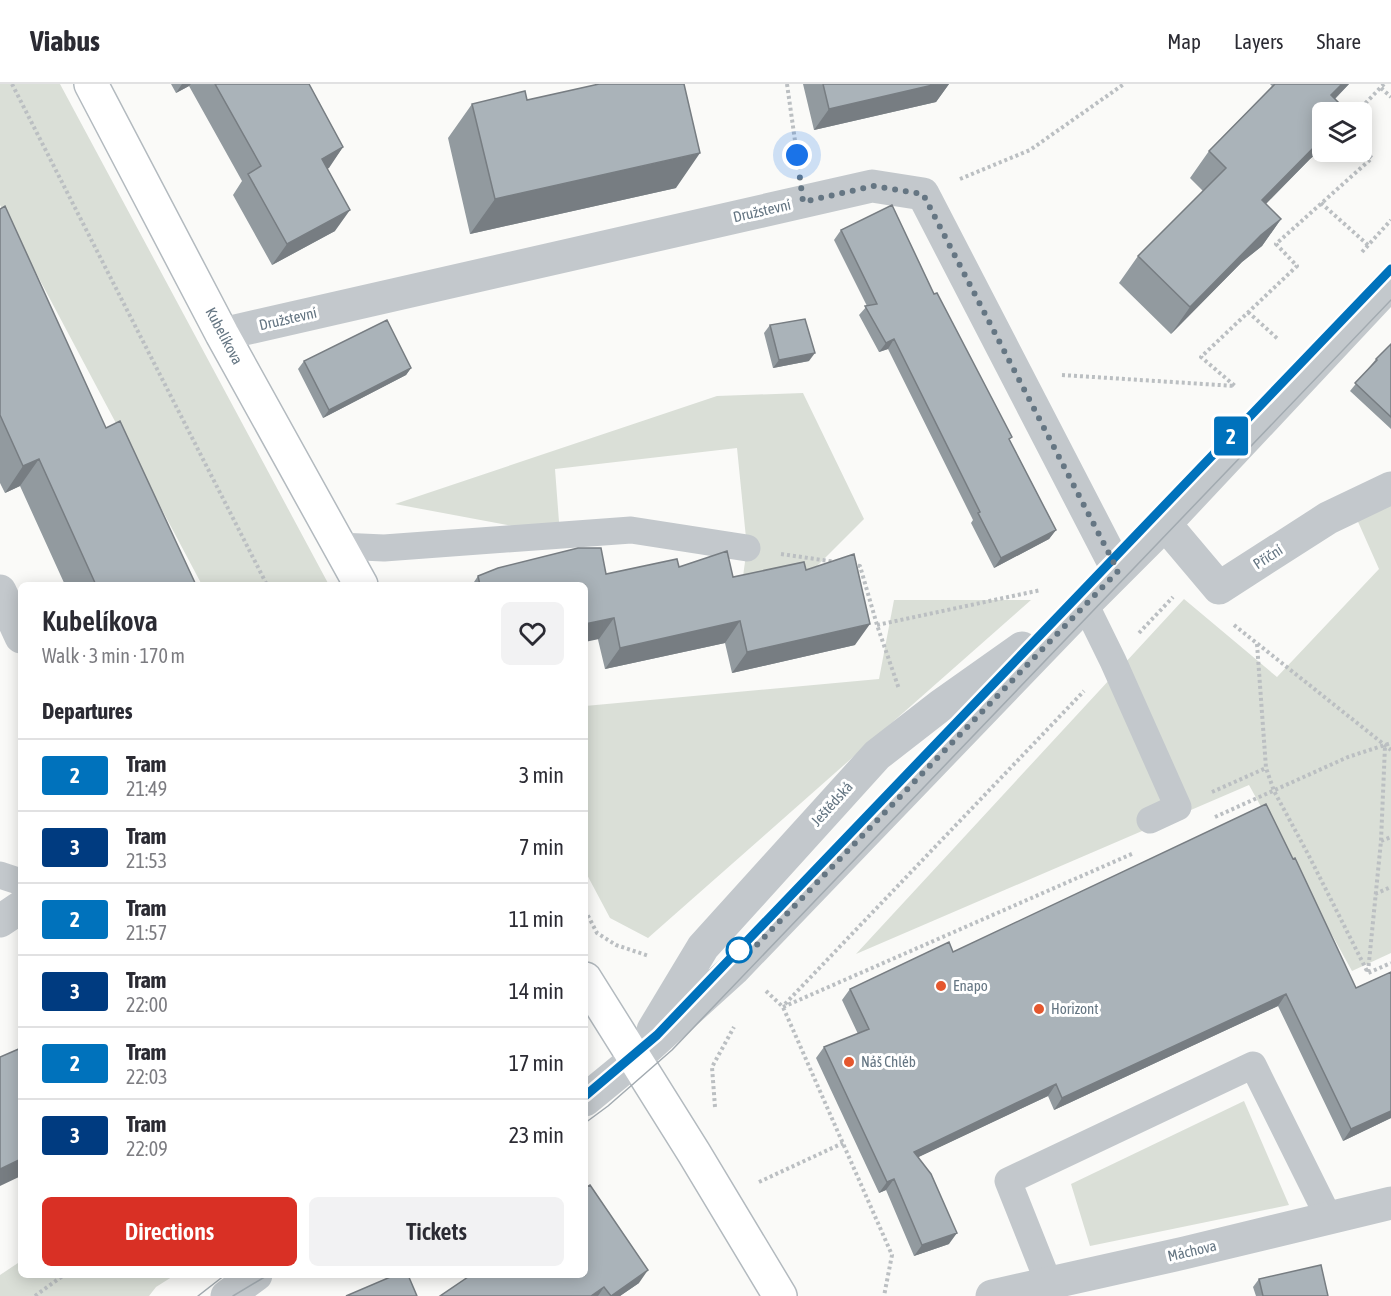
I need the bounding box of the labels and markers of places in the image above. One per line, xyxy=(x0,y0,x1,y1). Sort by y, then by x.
unlabelled marker xyxy=(726,937,752,963)
place label: Enapo xyxy=(953,977,988,994)
marker: Enapo xyxy=(934,979,948,993)
place label: Horizont xyxy=(1051,1000,1099,1017)
marker: Horizont xyxy=(1032,1002,1046,1016)
place label: Náš Chléb xyxy=(861,1053,916,1070)
marker: Náš Chléb xyxy=(842,1055,856,1069)

